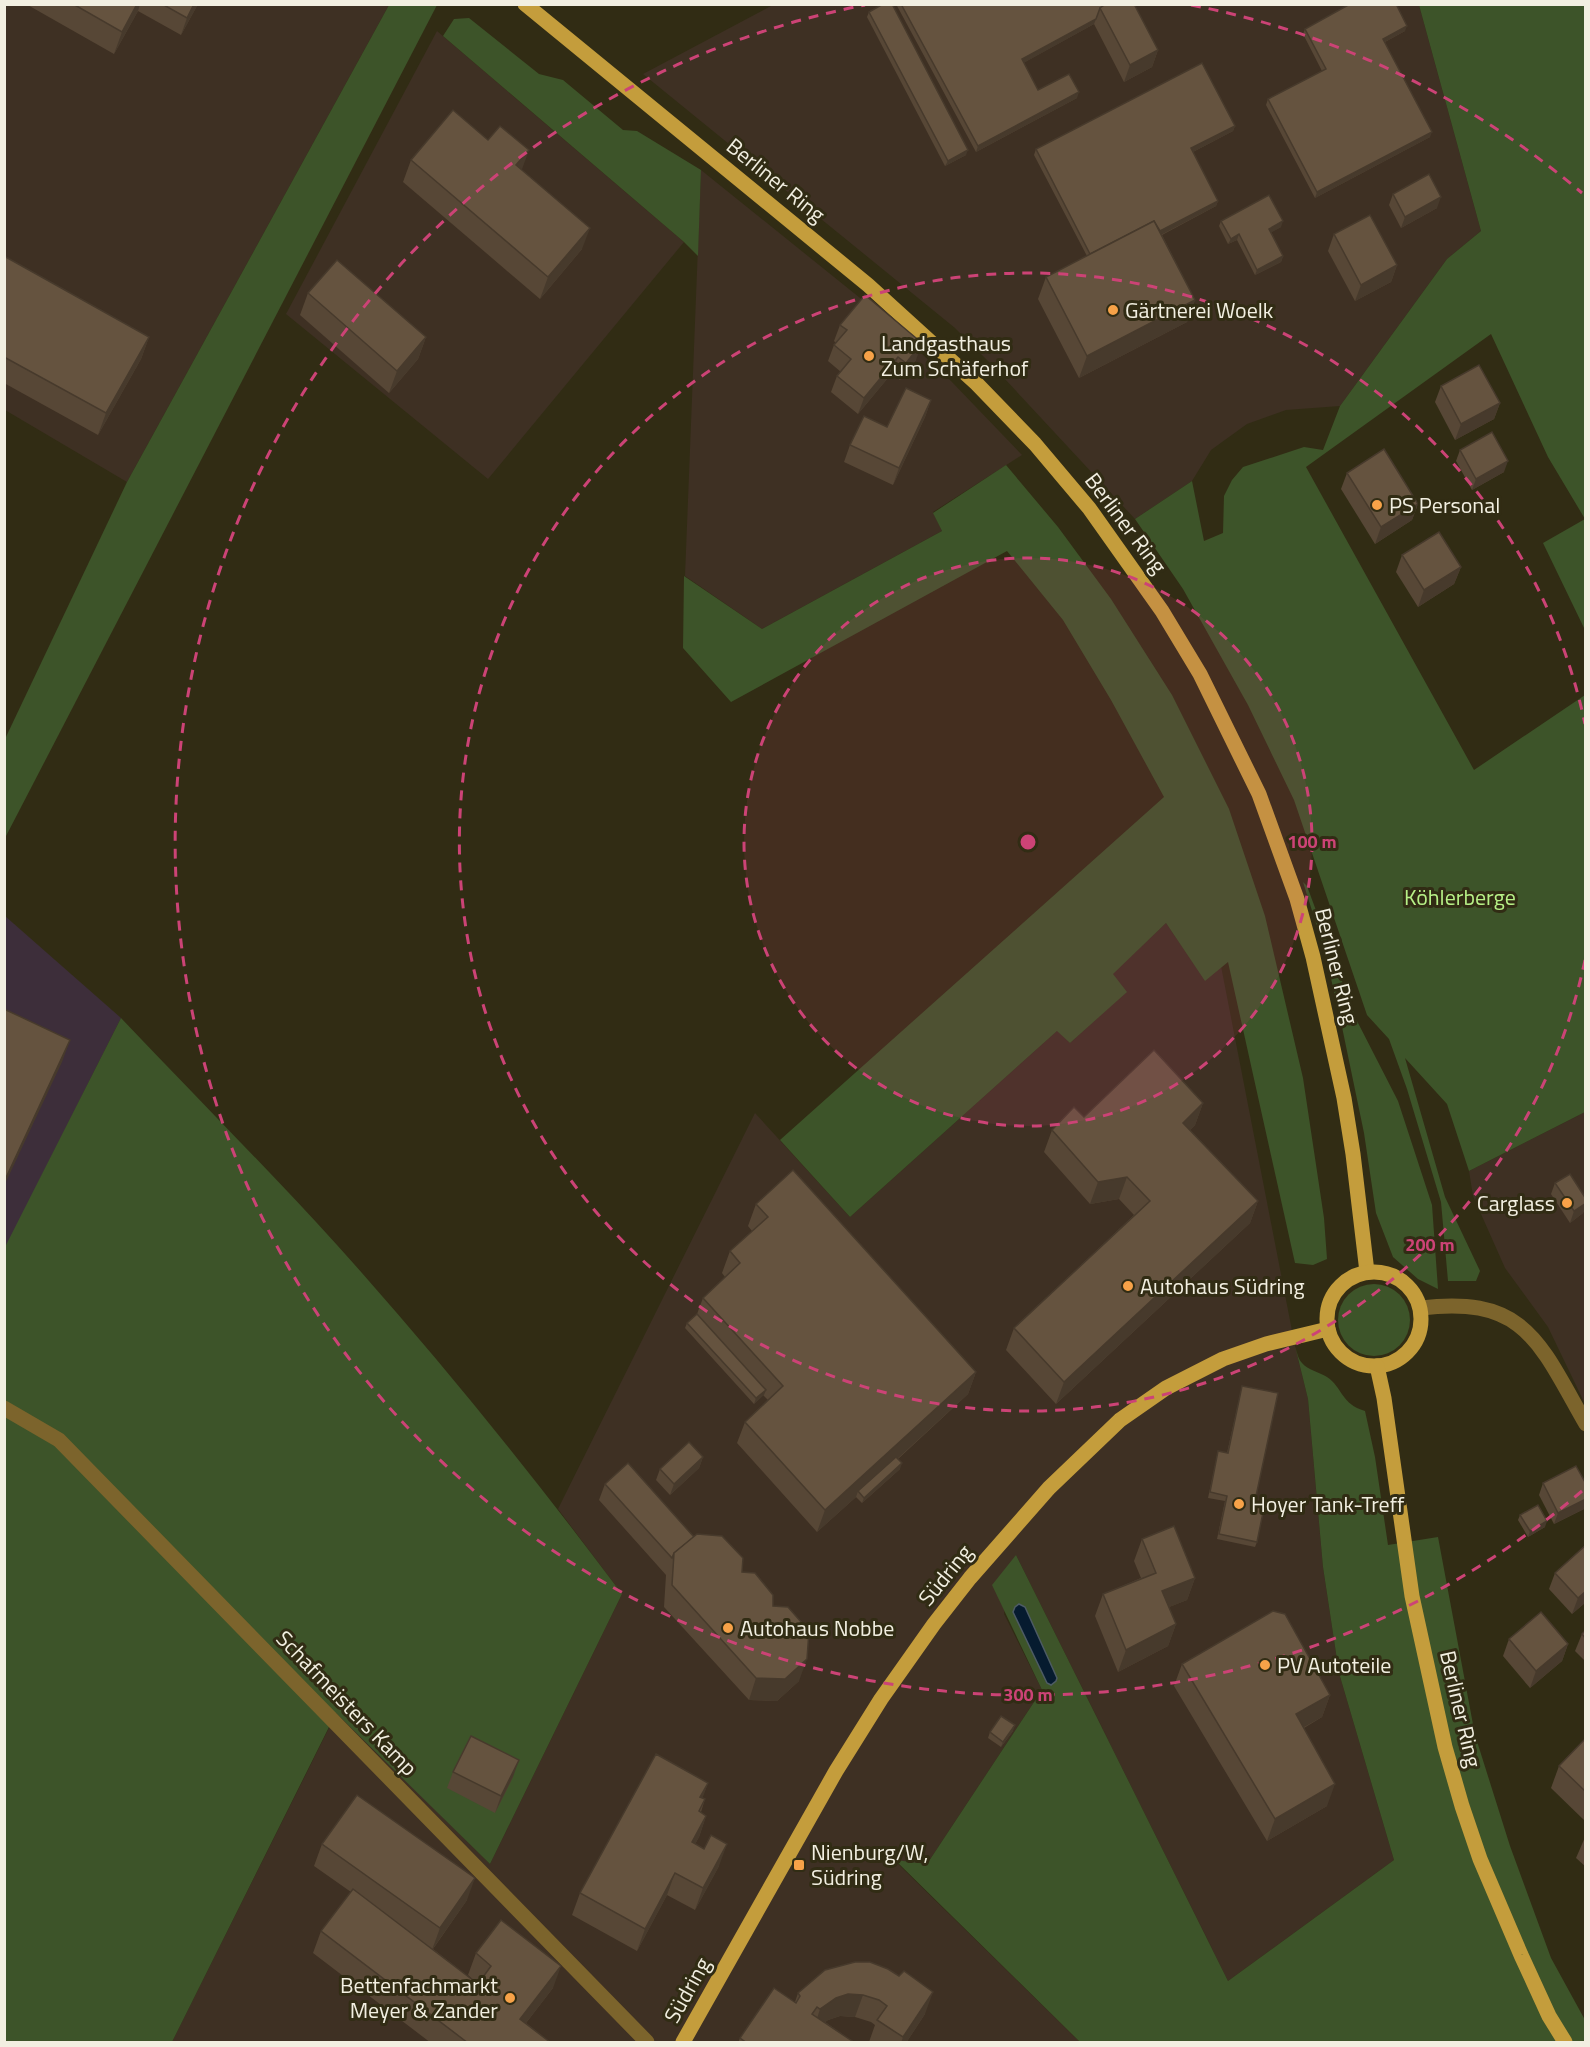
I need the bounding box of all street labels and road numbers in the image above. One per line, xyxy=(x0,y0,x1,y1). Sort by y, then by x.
street label: Berliner Ring xyxy=(719,129,833,231)
street label: Berliner Ring xyxy=(1077,465,1175,581)
street label: Berliner Ring xyxy=(1306,904,1368,1028)
street label: Südring xyxy=(910,1537,980,1613)
street label: Schafmeisters Kamp xyxy=(268,1622,426,1784)
street label: Berliner Ring xyxy=(1431,1647,1491,1771)
street label: Südring xyxy=(655,1951,719,2029)

